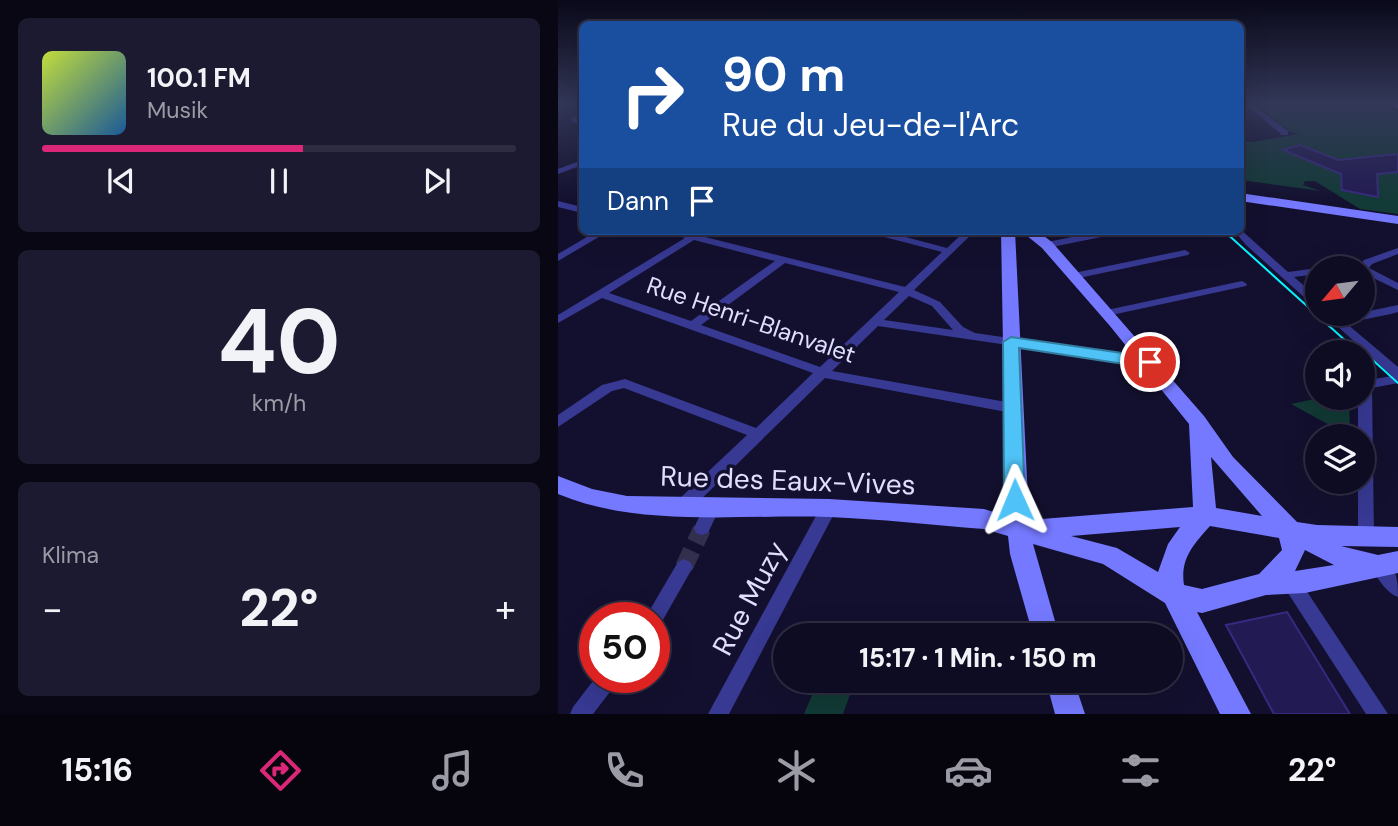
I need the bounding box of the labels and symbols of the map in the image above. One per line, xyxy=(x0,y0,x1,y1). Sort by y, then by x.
north arrow xyxy=(1305,256,1375,326)
street label: Rue Henri-Blanvalet xyxy=(643,269,860,370)
pin xyxy=(1120,332,1180,392)
street label: Rue des Eaux-Vives xyxy=(660,458,916,503)
position arrow xyxy=(978,463,1052,537)
street label: Rue Muzy xyxy=(704,535,795,662)
speed limit sign: 50 xyxy=(579,602,670,693)

